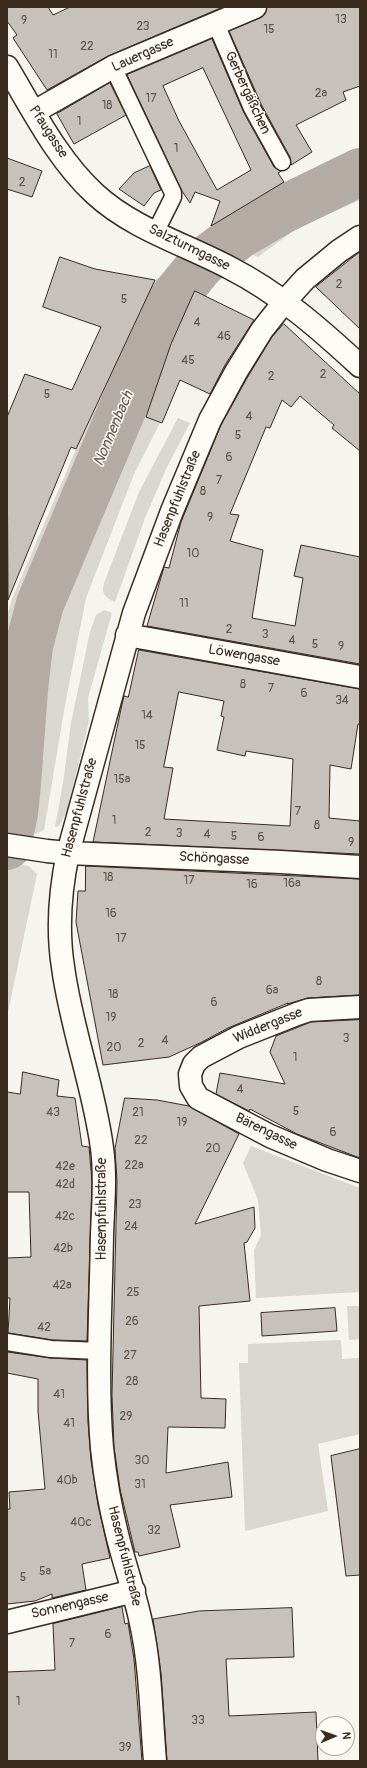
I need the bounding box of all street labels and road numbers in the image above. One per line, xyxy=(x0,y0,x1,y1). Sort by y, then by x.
street label: Lauergasse xyxy=(109,34,177,76)
street label: Gerbergäßchen xyxy=(220,49,274,137)
street label: Pfaugasse xyxy=(25,103,71,161)
street label: Salzturmgasse xyxy=(146,221,232,275)
street label: Hasenpfuhlstraße xyxy=(151,448,205,550)
street label: Löwengasse xyxy=(207,641,281,671)
street label: Hasenpfuhlstraße xyxy=(59,756,101,860)
street label: Schöngasse xyxy=(178,849,250,869)
street label: Widdergasse xyxy=(231,1005,305,1047)
street label: Bärengasse xyxy=(232,1110,300,1154)
street label: Hasenpfuhlstraße xyxy=(94,1158,110,1260)
street label: Hasenpfuhlstraße xyxy=(103,1504,145,1608)
street label: Sonnengasse xyxy=(30,1589,110,1623)

